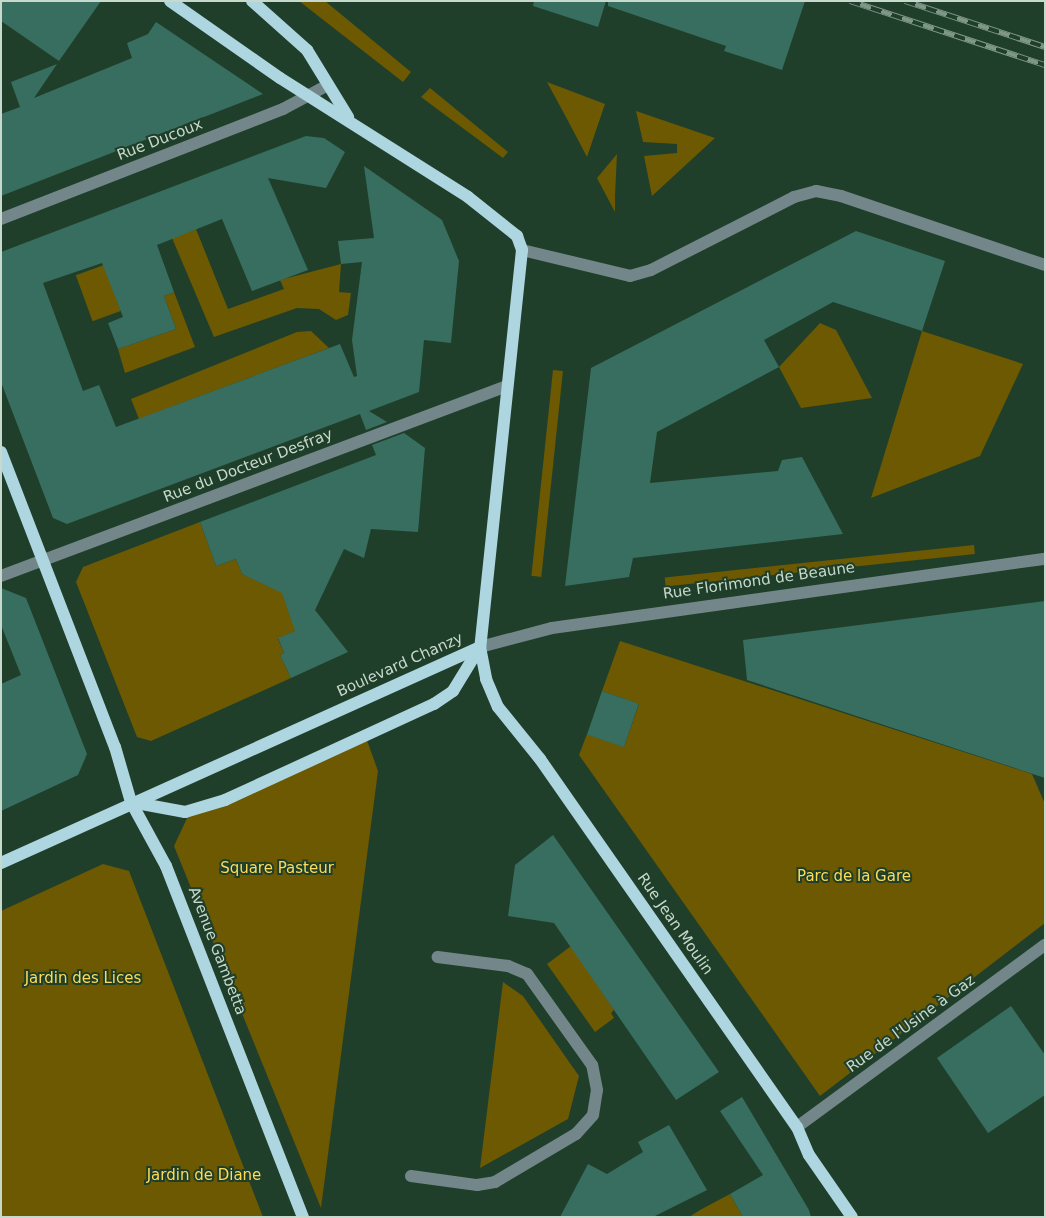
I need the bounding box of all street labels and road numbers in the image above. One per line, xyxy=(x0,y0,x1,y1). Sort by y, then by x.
street label: Rue Ducoux xyxy=(115,115,205,165)
street label: Rue du Docteur Desfray xyxy=(161,425,335,507)
street label: Rue Florimond de Beaune xyxy=(662,559,856,603)
street label: Boulevard Chanzy xyxy=(334,629,466,701)
street label: Rue Jean Moulin xyxy=(633,870,717,978)
street label: Avenue Gambetta xyxy=(184,884,250,1018)
street label: Rue de l'Usine à Gaz xyxy=(843,971,979,1077)

